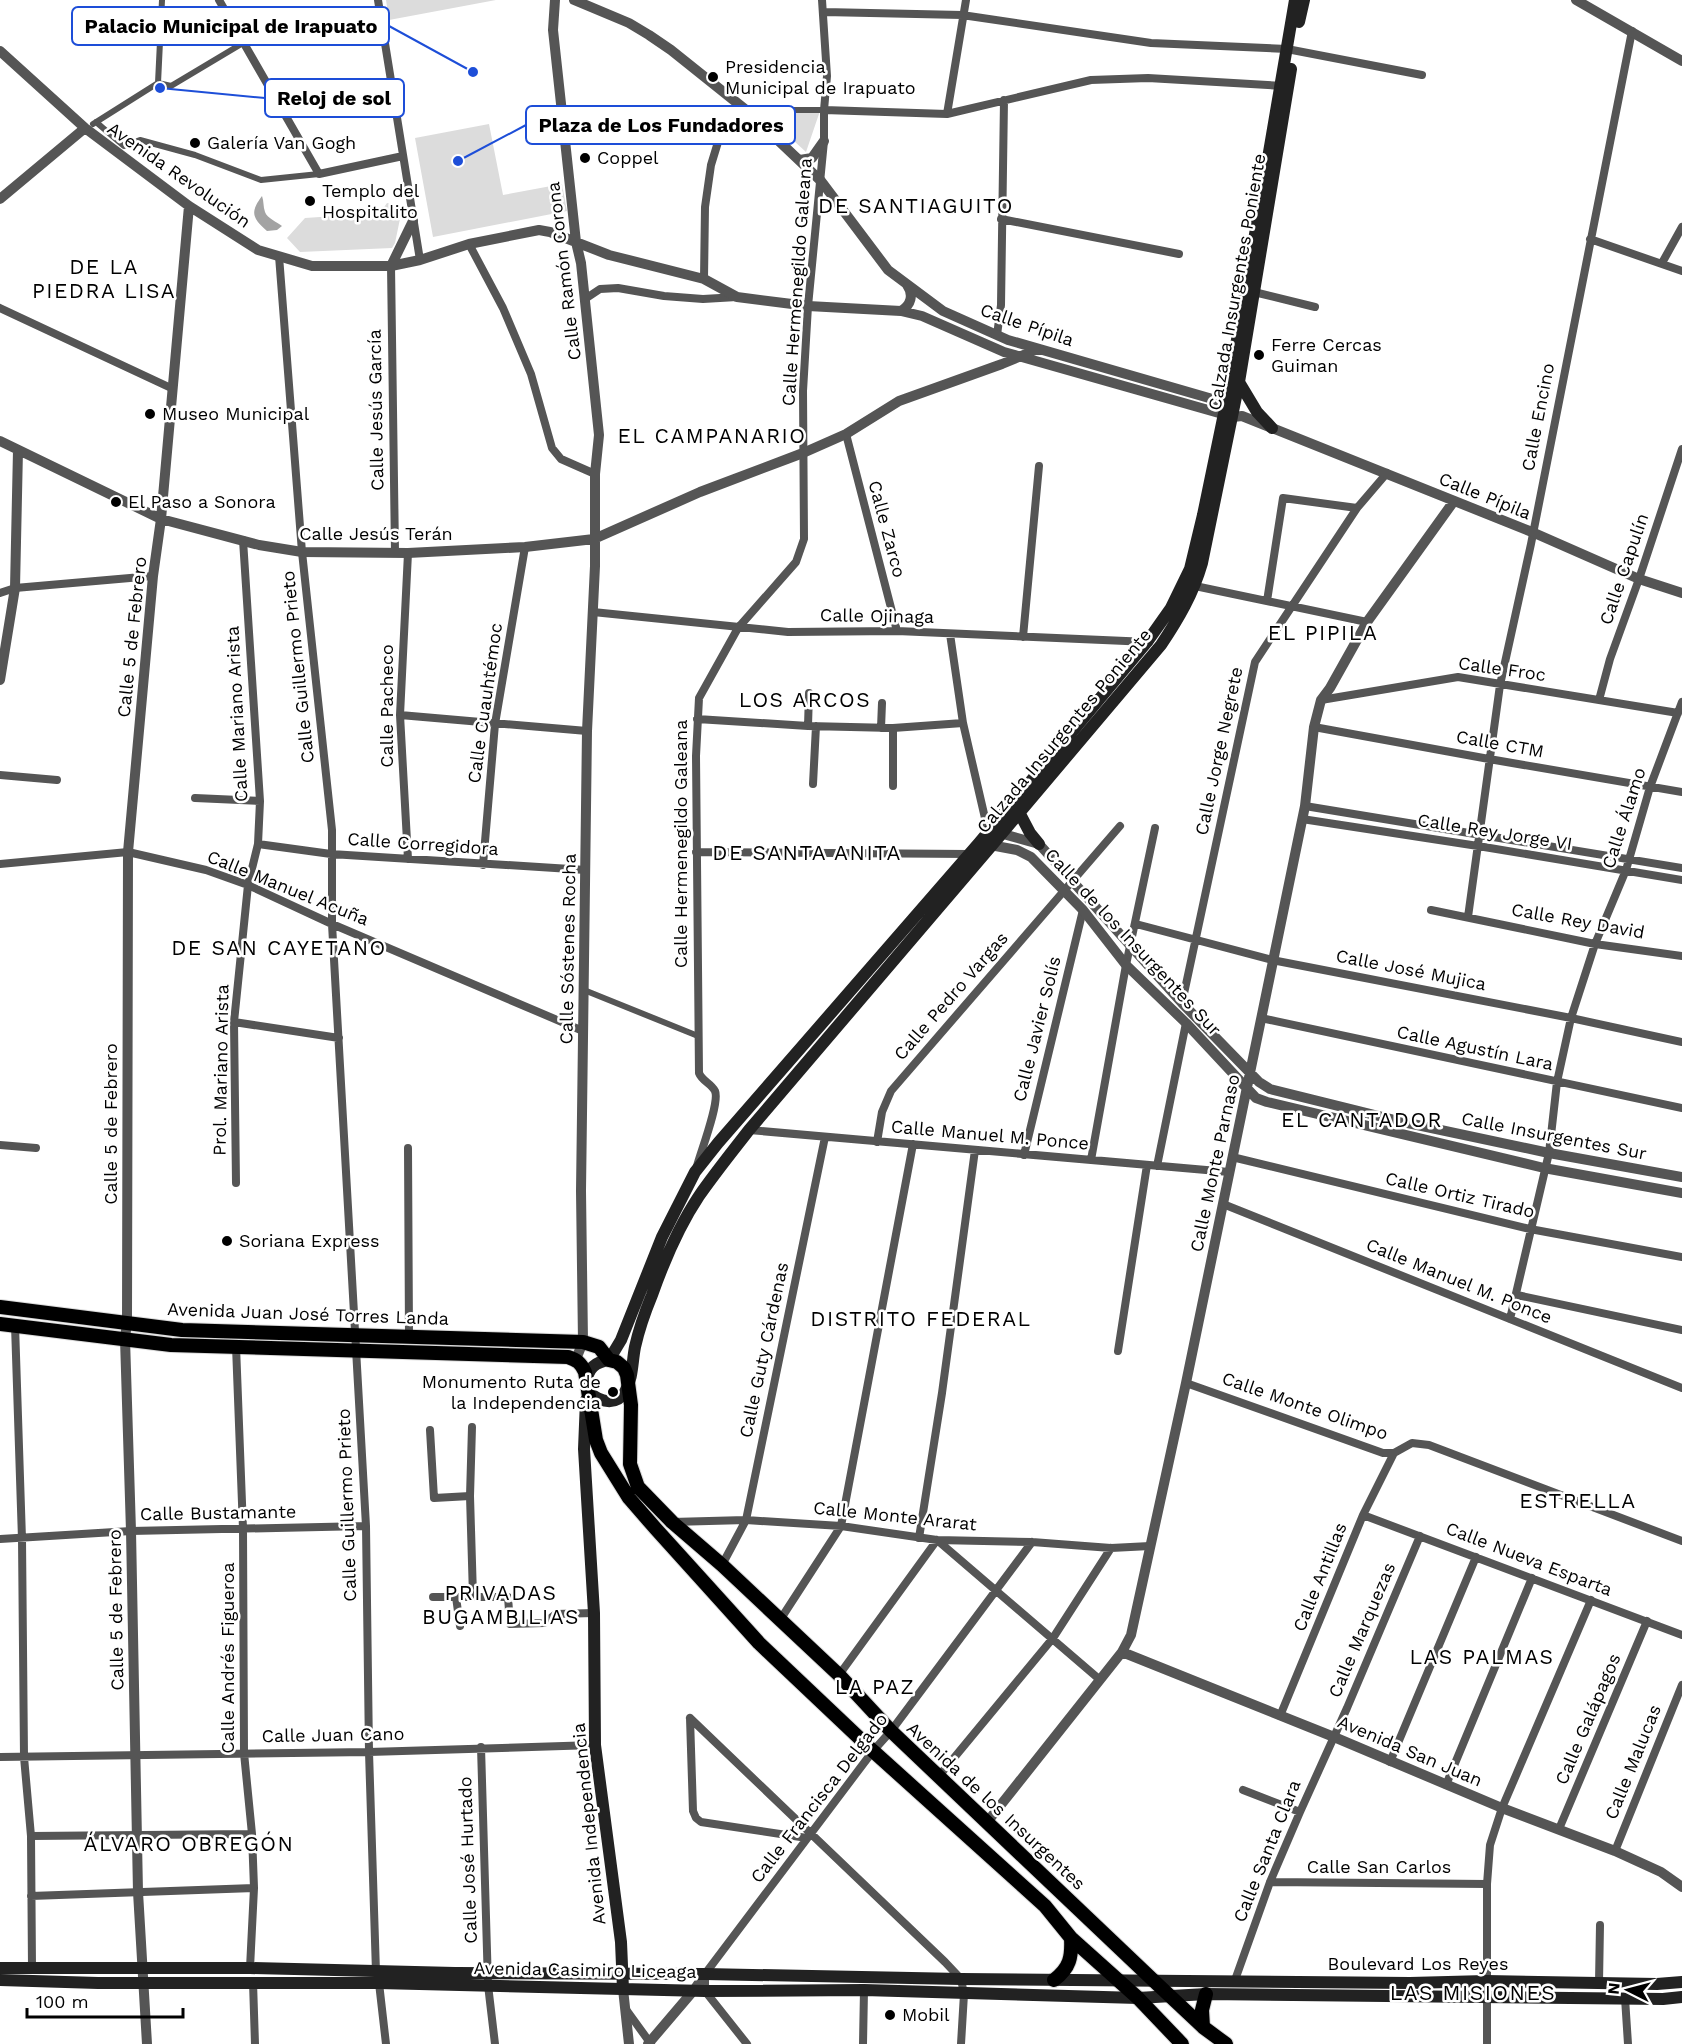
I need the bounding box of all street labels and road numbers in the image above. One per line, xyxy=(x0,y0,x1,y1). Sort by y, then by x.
street label: Avenida Revolución xyxy=(104,117,255,232)
street label: Calzada Insurgentes Poniente xyxy=(1204,152,1269,412)
street label: Calle Hermenegildo Galeana xyxy=(777,157,816,407)
street label: Calle Ramón Corona xyxy=(542,181,585,362)
street label: Calle Pípila xyxy=(978,299,1077,350)
street label: Calle Jesús García xyxy=(364,329,387,491)
street label: Calle Encino xyxy=(1517,361,1558,473)
street label: Calle Pípila xyxy=(1436,468,1534,524)
street label: Calle Zarco xyxy=(864,478,911,580)
street label: Calle Capulín xyxy=(1595,510,1652,627)
street label: Calle Jesús Terán xyxy=(299,523,453,544)
street label: Calle 5 de Febrero xyxy=(113,556,150,718)
street label: Calle Guillermo Prieto xyxy=(277,570,318,764)
street label: Calle Ojinaga xyxy=(820,604,934,627)
street label: Calle Cuauhtémoc xyxy=(463,621,506,785)
street label: Calzada Insurgentes Poniente xyxy=(972,624,1155,837)
street label: Calle Mariano Arista xyxy=(221,625,252,803)
street label: Calle Pacheco xyxy=(376,644,397,768)
street label: Calle Froc xyxy=(1457,652,1547,685)
street label: Calle Jorge Negrete xyxy=(1190,665,1247,837)
street label: Calle Hermenegildo Galeana xyxy=(670,720,691,968)
street label: Calle CTM xyxy=(1455,725,1546,762)
street label: Calle Álamo xyxy=(1597,765,1650,871)
street label: Calle Rey Jorge VI xyxy=(1416,809,1574,854)
street label: Calle Corregidora xyxy=(347,828,499,859)
street label: Calle de los Insurgentes Sur xyxy=(1041,844,1226,1040)
street label: Calle Manuel Acuña xyxy=(204,845,372,930)
street label: Calle Sóstenes Rocha xyxy=(555,853,580,1045)
street label: Calle Rey David xyxy=(1510,898,1646,943)
street label: Calle Pedro Vargas xyxy=(889,927,1012,1064)
street label: Calle José Mujica xyxy=(1334,945,1488,994)
street label: Calle Javier Solís xyxy=(1008,954,1065,1104)
street label: Prol. Mariano Arista xyxy=(209,984,232,1156)
street label: Calle Agustín Lara xyxy=(1395,1021,1555,1074)
street label: Calle 5 de Febrero xyxy=(100,1043,121,1205)
street label: Calle Monte Parnaso xyxy=(1185,1072,1244,1254)
street label: Calle Insurgentes Sur xyxy=(1460,1107,1649,1164)
street label: Calle Manuel M. Ponce xyxy=(890,1115,1090,1154)
street label: Calle Ortiz Tirado xyxy=(1383,1167,1537,1222)
street label: Calle Manuel M. Ponce xyxy=(1363,1234,1555,1327)
street label: Calle Guty Cárdenas xyxy=(735,1260,792,1440)
street label: Avenida Juan José Torres Landa xyxy=(167,1298,449,1329)
street label: Calle Monte Olimpo xyxy=(1219,1367,1391,1444)
street label: Calle Guillermo Prieto xyxy=(333,1408,360,1602)
street label: Calle Monte Ararat xyxy=(812,1496,978,1535)
street label: Calle Bustamante xyxy=(140,1501,296,1524)
street label: Calle Nueva Esparta xyxy=(1443,1517,1615,1600)
street label: Calle Antillas xyxy=(1288,1519,1351,1634)
street label: Calle 5 de Febrero xyxy=(104,1529,127,1691)
street label: Calle Marquezas xyxy=(1324,1559,1399,1700)
street label: Calle Andrés Figueroa xyxy=(217,1562,238,1754)
street label: Calle Galápagos xyxy=(1550,1650,1625,1787)
street label: Calle Malucas xyxy=(1600,1701,1665,1822)
street label: Calle Francisca Delgado xyxy=(746,1709,891,1887)
street label: Avenida San Juan xyxy=(1335,1711,1486,1790)
street label: Avenida de los Insurgentes xyxy=(903,1717,1090,1894)
street label: Avenida Independencia xyxy=(567,1722,610,1926)
street label: Calle Juan Cano xyxy=(261,1723,405,1746)
street label: Calle José Hurtado xyxy=(454,1776,481,1944)
street label: Calle Santa Clara xyxy=(1228,1777,1305,1925)
street label: Calle San Carlos xyxy=(1307,1856,1451,1877)
street label: Boulevard Los Reyes xyxy=(1328,1953,1508,1974)
street label: Avenida Casimiro Liceaga xyxy=(473,1957,697,1982)

